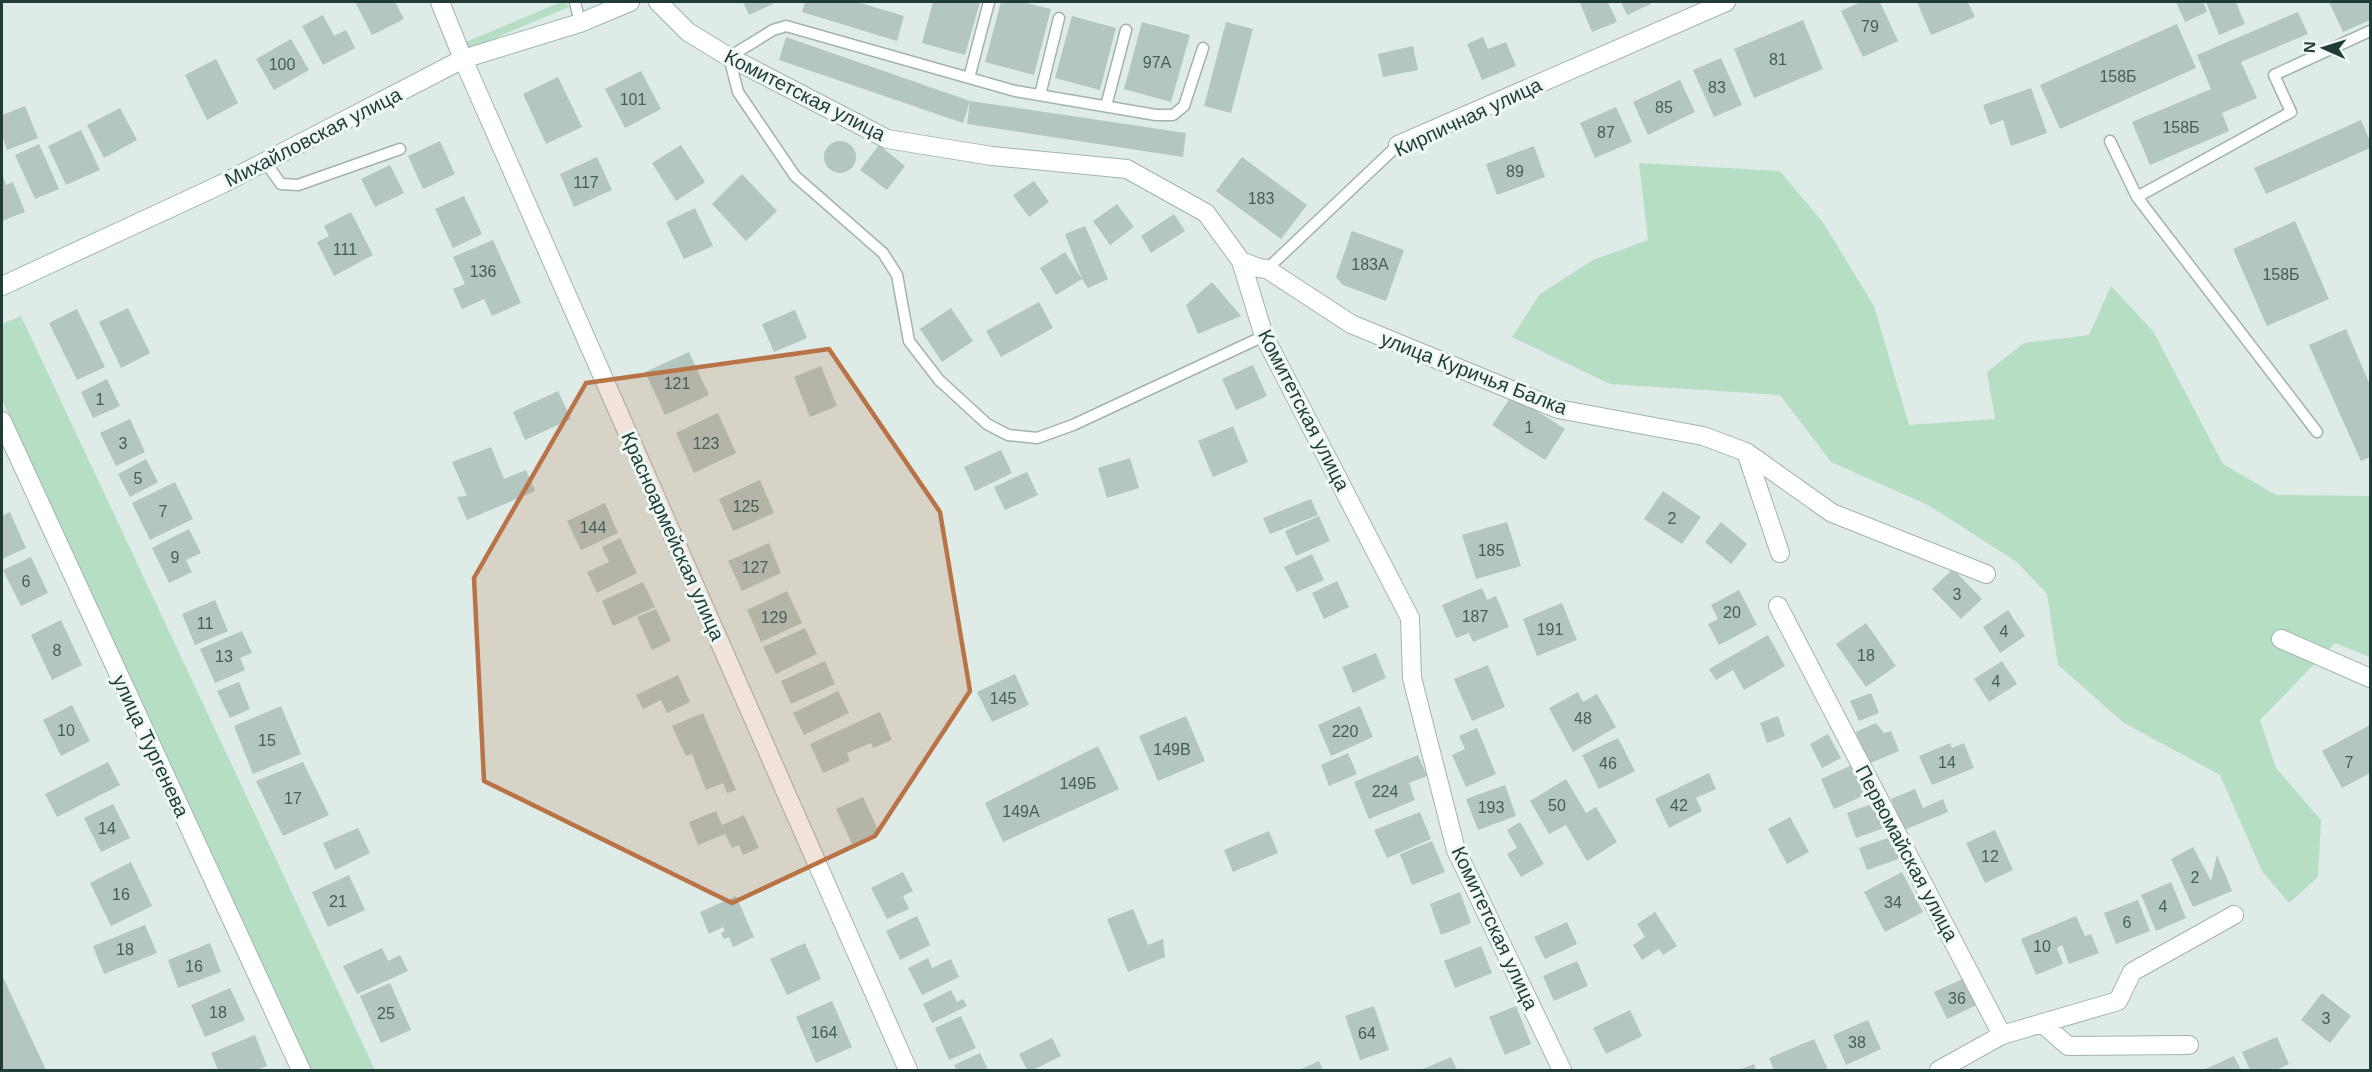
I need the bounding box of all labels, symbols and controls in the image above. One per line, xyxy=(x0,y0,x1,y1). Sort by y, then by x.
house number: 79 xyxy=(1861,18,1879,35)
north arrow xyxy=(2294,18,2354,78)
text: N xyxy=(2301,41,2318,53)
street label: Комитетская улица xyxy=(721,45,890,146)
house number: 81 xyxy=(1769,51,1787,68)
house number: 97А xyxy=(1143,54,1172,71)
house number: 100 xyxy=(269,56,295,73)
house number: 158Б xyxy=(2099,68,2137,85)
street label: Кирпичная улица xyxy=(1391,73,1546,161)
house number: 83 xyxy=(1708,79,1726,96)
street label: Михайловская улица xyxy=(221,83,406,191)
house number: 101 xyxy=(620,91,646,108)
house number: 85 xyxy=(1655,99,1673,116)
house number: 158Б xyxy=(2162,119,2200,136)
house number: 87 xyxy=(1597,124,1615,141)
house number: 89 xyxy=(1506,163,1524,180)
house number: 117 xyxy=(573,174,599,191)
house number: 183 xyxy=(1248,190,1274,207)
house number: 111 xyxy=(333,241,357,258)
house number: 183А xyxy=(1351,256,1389,273)
house number: 136 xyxy=(470,263,496,280)
house number: 158Б xyxy=(2262,266,2300,283)
street label: Комитетская улица xyxy=(1254,326,1355,495)
street label: улица Куричья Балка xyxy=(1378,327,1571,419)
house number: 121 xyxy=(664,375,690,392)
house number: 1 xyxy=(96,391,105,408)
house number: 1 xyxy=(1525,419,1534,436)
street label: Красноармейская улица xyxy=(617,428,729,645)
house number: 3 xyxy=(119,435,128,452)
house number: 123 xyxy=(693,435,719,452)
house number: 5 xyxy=(134,470,143,487)
house number: 125 xyxy=(733,498,759,515)
house number: 7 xyxy=(159,503,168,520)
house number: 2 xyxy=(1668,510,1677,527)
house number: 144 xyxy=(580,519,606,536)
house number: 185 xyxy=(1478,542,1504,559)
house number: 9 xyxy=(171,549,180,566)
house number: 127 xyxy=(742,559,768,576)
house number: 6 xyxy=(22,573,31,590)
house number: 3 xyxy=(1953,586,1962,603)
house number: 20 xyxy=(1723,604,1741,621)
house number: 187 xyxy=(1462,608,1488,625)
house number: 129 xyxy=(761,609,787,626)
house number: 11 xyxy=(197,615,213,632)
house number: 191 xyxy=(1537,621,1563,638)
house number: 4 xyxy=(2000,623,2009,640)
house number: 8 xyxy=(53,642,62,659)
house number: 18 xyxy=(1857,647,1875,664)
house number: 13 xyxy=(215,648,233,665)
street label: улица Тургенева xyxy=(108,671,194,821)
house number: 4 xyxy=(1992,673,2001,690)
house number: 145 xyxy=(990,690,1016,707)
house number: 48 xyxy=(1574,710,1592,727)
house number: 10 xyxy=(57,722,75,739)
house number: 220 xyxy=(1332,723,1358,740)
house number: 15 xyxy=(258,732,276,749)
house number: 149В xyxy=(1153,741,1191,758)
house number: 14 xyxy=(1938,754,1956,771)
house number: 7 xyxy=(2345,754,2354,771)
house number: 46 xyxy=(1599,755,1617,772)
street label: Первомайская улица xyxy=(1851,761,1963,945)
house number: 149Б xyxy=(1059,775,1097,792)
house number: 224 xyxy=(1372,783,1398,800)
house number: 17 xyxy=(284,790,302,807)
house number: 50 xyxy=(1548,797,1566,814)
house number: 42 xyxy=(1670,797,1688,814)
house number: 193 xyxy=(1478,799,1504,816)
house number: 149А xyxy=(1002,803,1040,820)
house number: 14 xyxy=(98,820,116,837)
street label: Комитетская улица xyxy=(1447,843,1543,1014)
house number: 12 xyxy=(1981,848,1999,865)
house number: 2 xyxy=(2191,869,2200,886)
house number: 16 xyxy=(112,886,130,903)
house number: 21 xyxy=(329,893,347,910)
house number: 34 xyxy=(1884,894,1902,911)
house number: 4 xyxy=(2159,898,2168,915)
house number: 6 xyxy=(2123,914,2132,931)
house number: 10 xyxy=(2033,938,2051,955)
house number: 18 xyxy=(116,941,134,958)
house number: 16 xyxy=(185,958,203,975)
house number: 36 xyxy=(1948,990,1966,1007)
house number: 18 xyxy=(209,1004,227,1021)
house number: 25 xyxy=(377,1005,395,1022)
house number: 3 xyxy=(2322,1010,2331,1027)
house number: 164 xyxy=(811,1024,837,1041)
house number: 64 xyxy=(1358,1025,1376,1042)
house number: 38 xyxy=(1848,1034,1866,1051)

